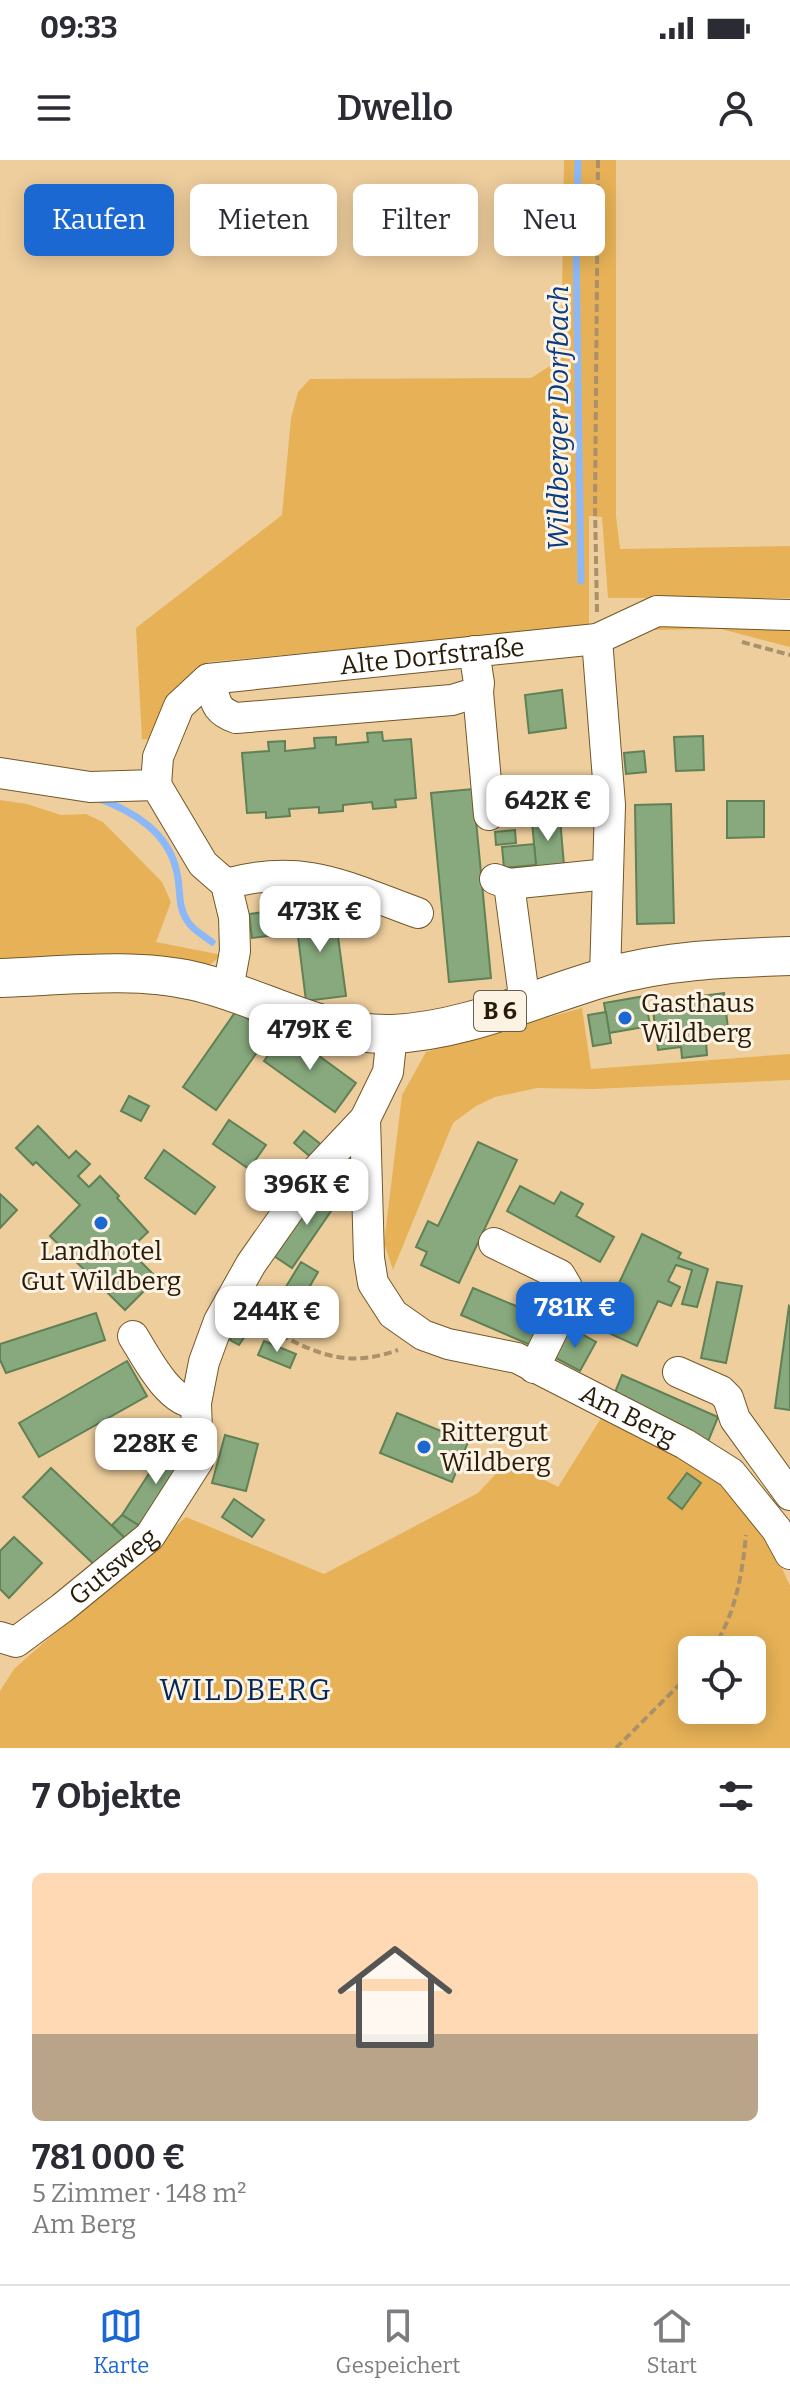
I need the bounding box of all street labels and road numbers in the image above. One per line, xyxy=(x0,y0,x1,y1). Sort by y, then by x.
street label: Alte Dorfstraße xyxy=(338,631,526,681)
road number: B 6 xyxy=(474,991,526,1031)
street label: Am Berg xyxy=(575,1377,682,1453)
street label: Gutsweg xyxy=(63,1521,164,1611)

